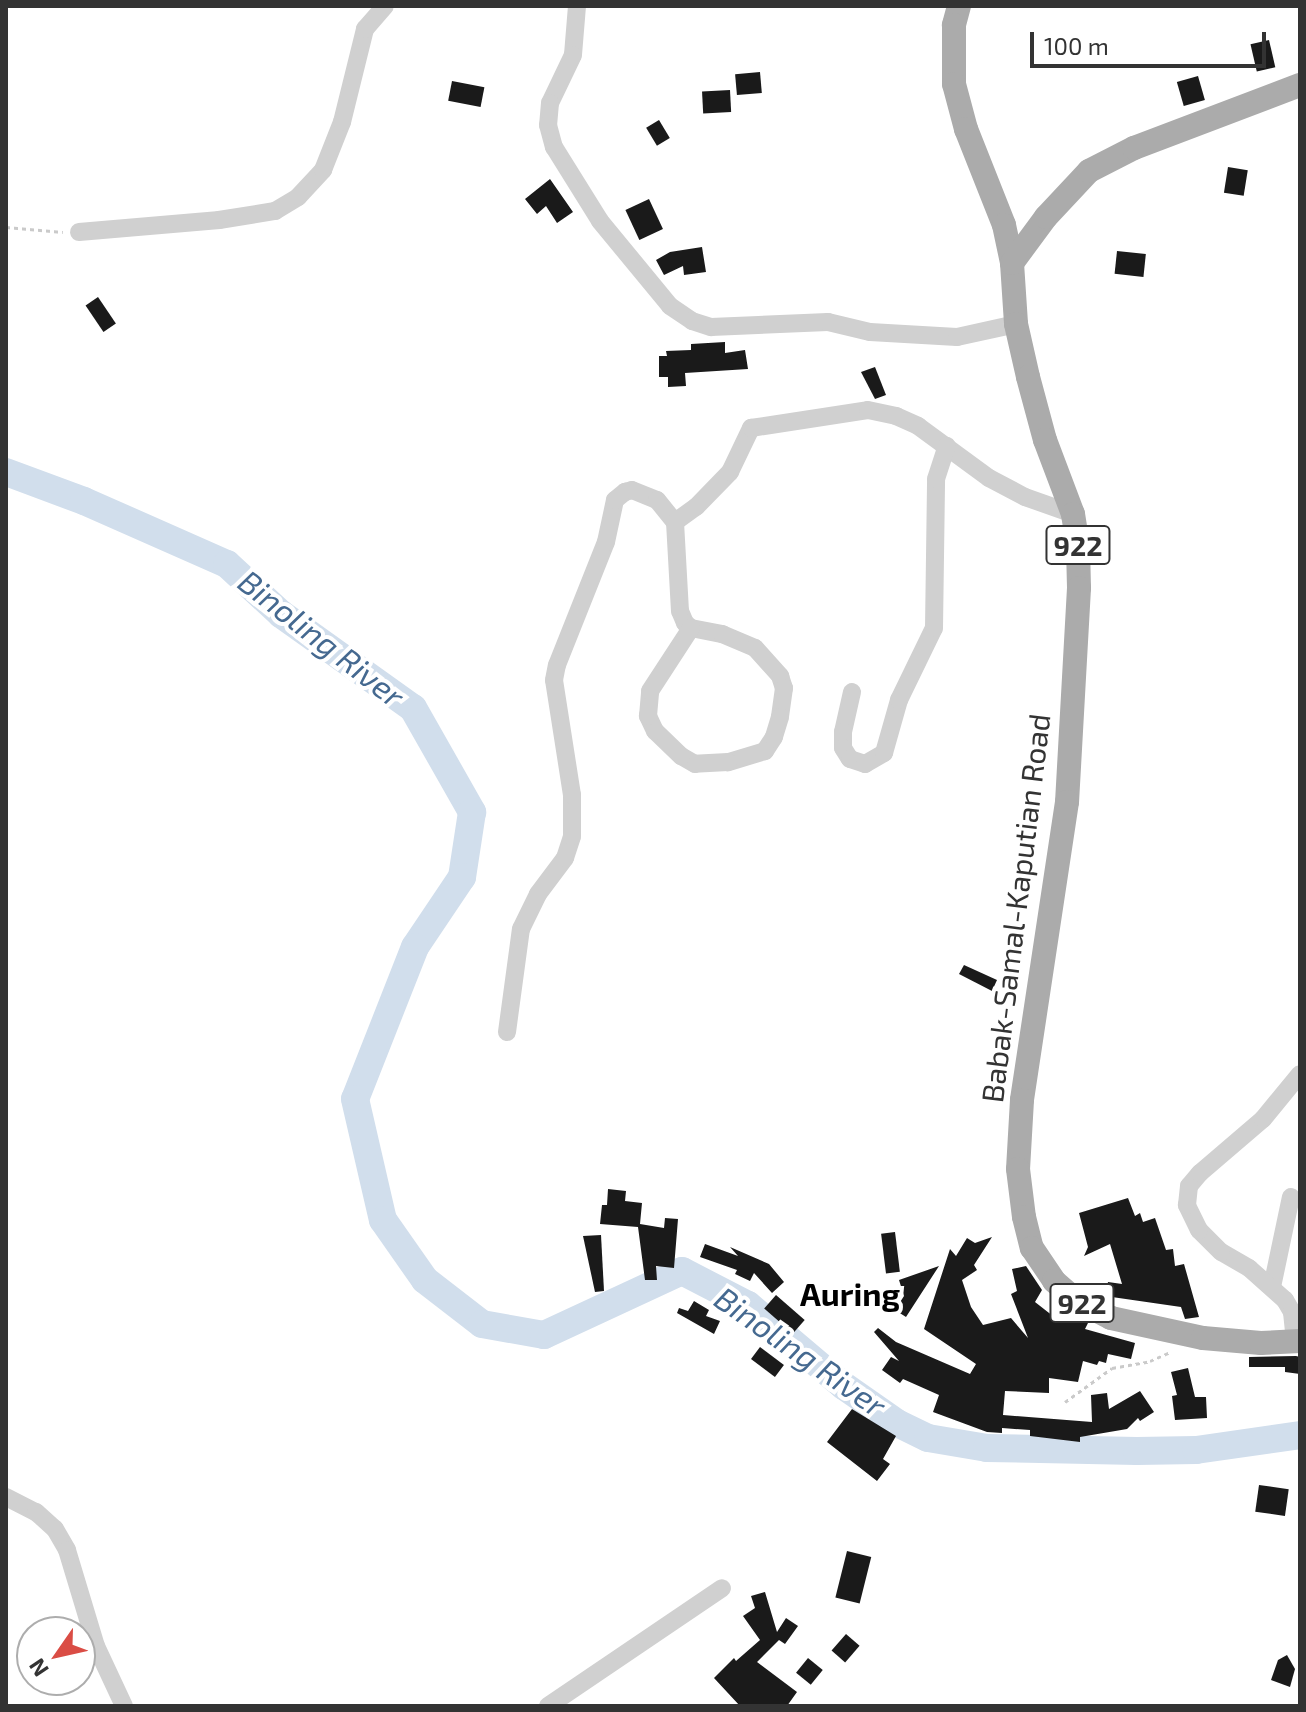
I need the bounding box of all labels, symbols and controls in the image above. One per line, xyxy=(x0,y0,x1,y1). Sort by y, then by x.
scale bar xyxy=(1034,16,1270,66)
text: 100 m xyxy=(1044,31,1109,60)
road number: 922 xyxy=(1044,521,1112,569)
water label: Binoling River xyxy=(231,561,413,715)
street label: Babak-Samal-Kaputian Road xyxy=(973,712,1057,1104)
district label: Auring xyxy=(800,1274,900,1312)
water label: Binoling River xyxy=(708,1278,894,1424)
road number: 922 xyxy=(1048,1279,1116,1327)
north arrow xyxy=(16,1616,96,1696)
text: N xyxy=(23,1654,53,1682)

